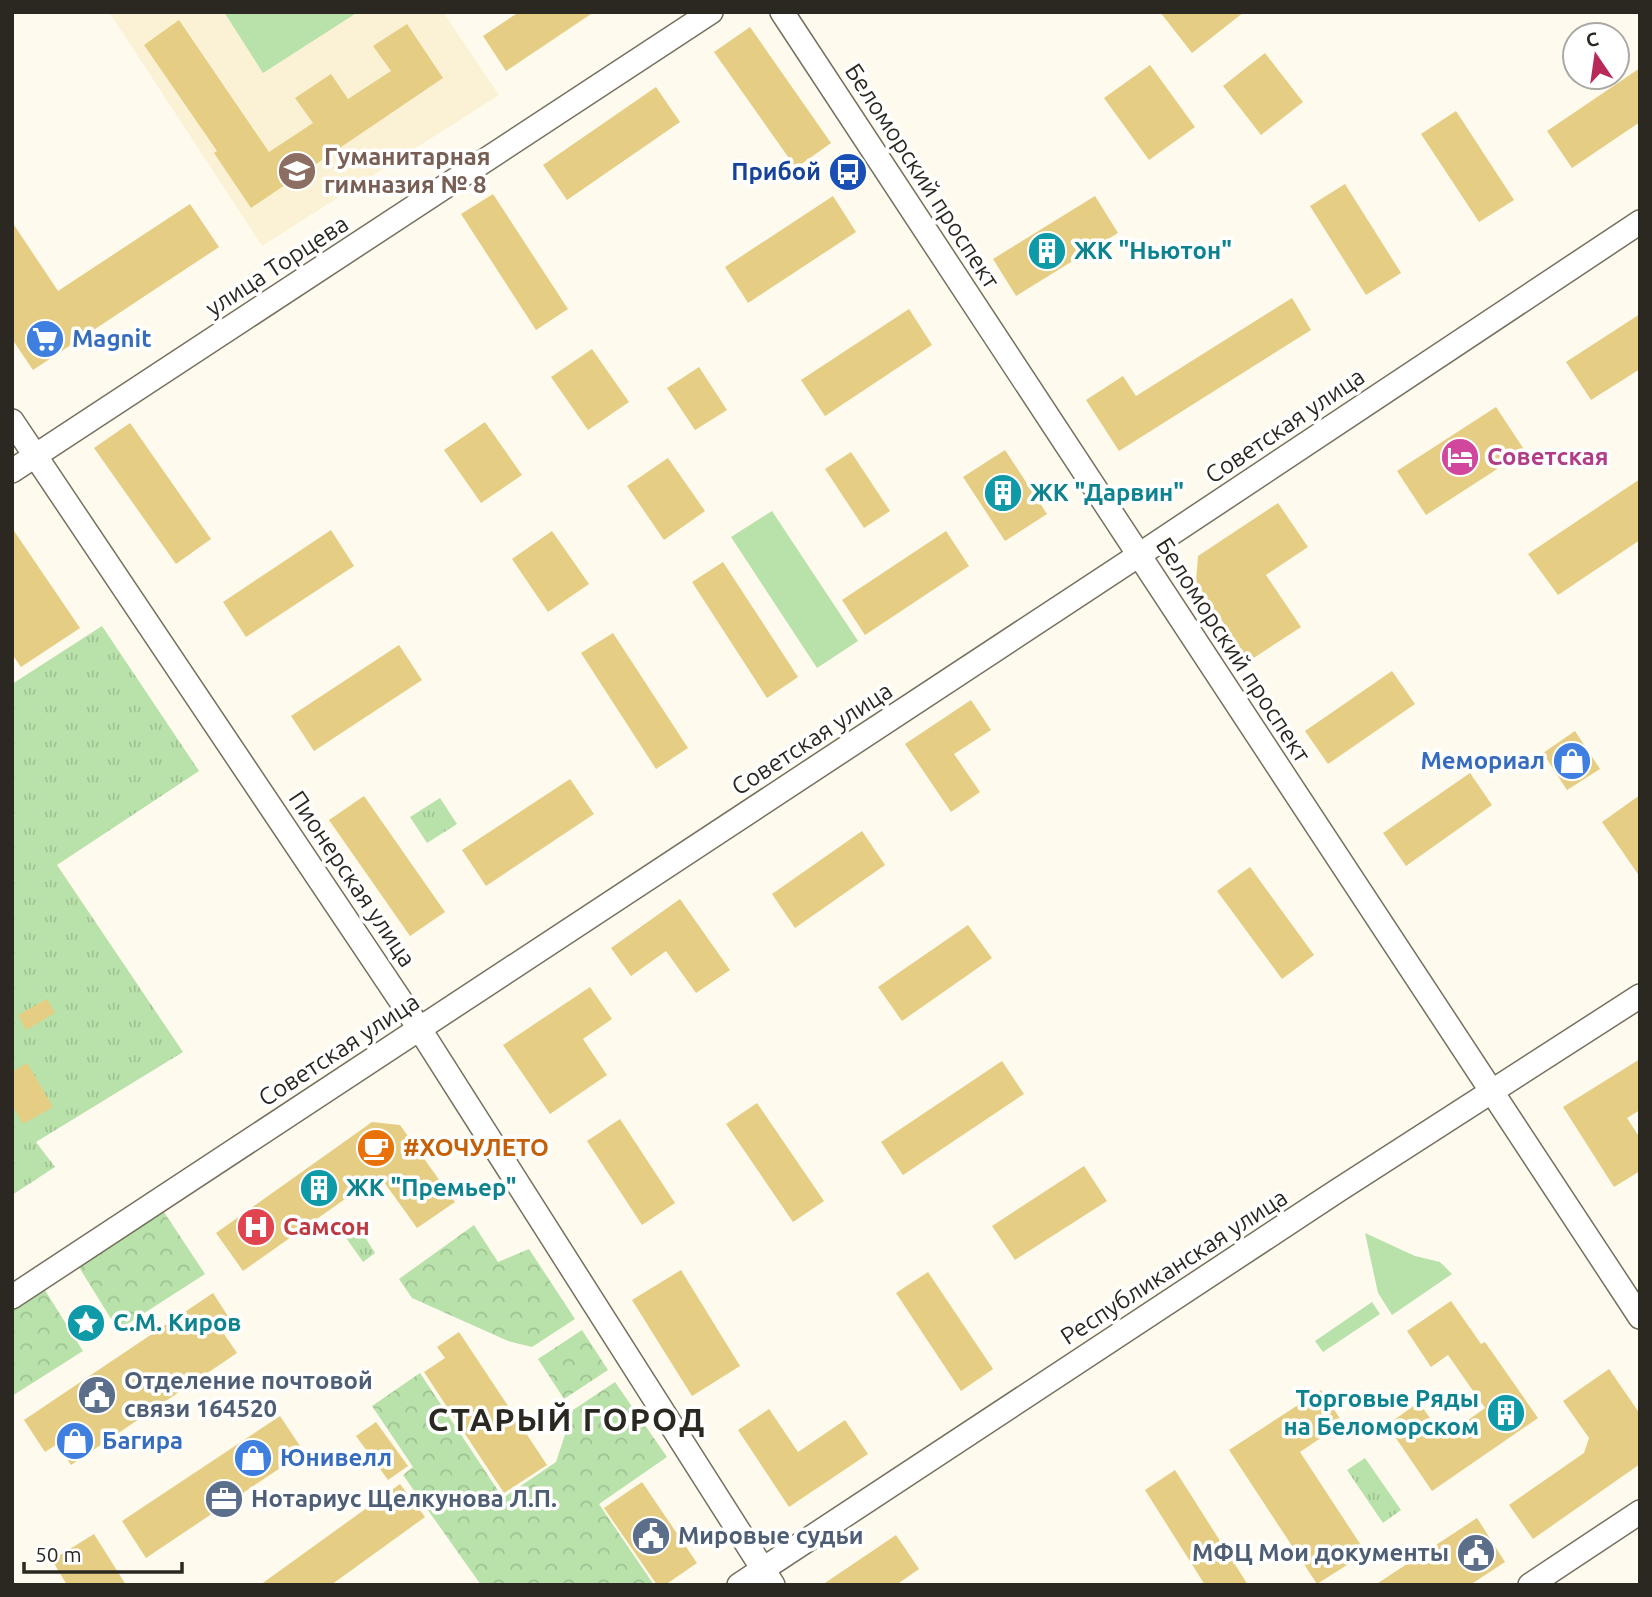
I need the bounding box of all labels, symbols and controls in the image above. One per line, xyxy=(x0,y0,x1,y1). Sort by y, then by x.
north arrow xyxy=(1561,21,1631,91)
text: С xyxy=(1584,27,1601,52)
street label: Беломорский проспект xyxy=(840,58,1005,293)
place label: Гуманитарная гимназия № 8 xyxy=(324,143,491,198)
school or university icon: Гуманитарная гимназия № 8 xyxy=(276,150,318,192)
bus stop icon: Прибой xyxy=(827,151,869,193)
place label: Прибой xyxy=(731,158,821,185)
street label: улица Торцева xyxy=(201,210,353,322)
building icon: ЖК "Ньютон" xyxy=(1026,230,1068,272)
place label: ЖК "Ньютон" xyxy=(1074,237,1232,264)
supermarket icon: Magnit xyxy=(24,318,66,360)
place label: Magnit xyxy=(72,325,152,352)
street label: Советская улица xyxy=(1200,362,1369,489)
hotel icon: Советская xyxy=(1439,436,1481,478)
place label: Советская xyxy=(1487,443,1609,470)
building icon: ЖК "Дарвин" xyxy=(982,472,1024,514)
place label: ЖК "Дарвин" xyxy=(1030,479,1184,506)
street label: Беломорский проспект xyxy=(1151,532,1316,767)
street label: Советская улица xyxy=(726,677,897,801)
shop icon: Мемориал xyxy=(1551,740,1593,782)
place label: Мемориал xyxy=(1420,747,1545,774)
street label: Пионерская улица xyxy=(284,786,421,972)
street label: Советская улица xyxy=(253,988,424,1112)
cafe icon: #ХОЧУЛЕТО xyxy=(355,1127,397,1169)
place label: #ХОЧУЛЕТО xyxy=(403,1134,549,1161)
building icon: ЖК "Премьер" xyxy=(298,1167,340,1209)
place label: ЖК "Премьер" xyxy=(346,1174,516,1201)
street label: Республиканская улица xyxy=(1055,1183,1292,1350)
hospital icon: Самсон xyxy=(235,1206,277,1248)
place label: Самсон xyxy=(283,1213,370,1240)
place icon: С.М. Киров xyxy=(65,1302,107,1344)
place label: С.М. Киров xyxy=(113,1309,241,1336)
place label: Отделение почтовой связи 164520 xyxy=(124,1367,373,1422)
public building icon: Отделение почтовой связи 164520 xyxy=(76,1374,118,1416)
place label: Торговые Ряды на Беломорском xyxy=(1284,1385,1479,1440)
building icon: Торговые Ряды на Беломорском xyxy=(1485,1392,1527,1434)
district label: СТАРЫЙ ГОРОД xyxy=(428,1401,706,1437)
shop icon: Багира xyxy=(54,1420,96,1462)
place label: Багира xyxy=(102,1427,183,1454)
shop icon: Юнивелл xyxy=(232,1437,274,1479)
place label: Юнивелл xyxy=(280,1444,392,1471)
office icon: Нотариус Щелкунова Л.П. xyxy=(203,1478,245,1520)
place label: Нотариус Щелкунова Л.П. xyxy=(251,1485,557,1512)
public building icon: Мировые судьи xyxy=(630,1515,672,1557)
place label: Мировые судьи xyxy=(678,1522,864,1549)
scale bar xyxy=(24,1530,182,1574)
public building icon: МФЦ Мои документы xyxy=(1455,1532,1497,1574)
place label: МФЦ Мои документы xyxy=(1192,1539,1449,1566)
text: 50 m xyxy=(35,1542,82,1566)

